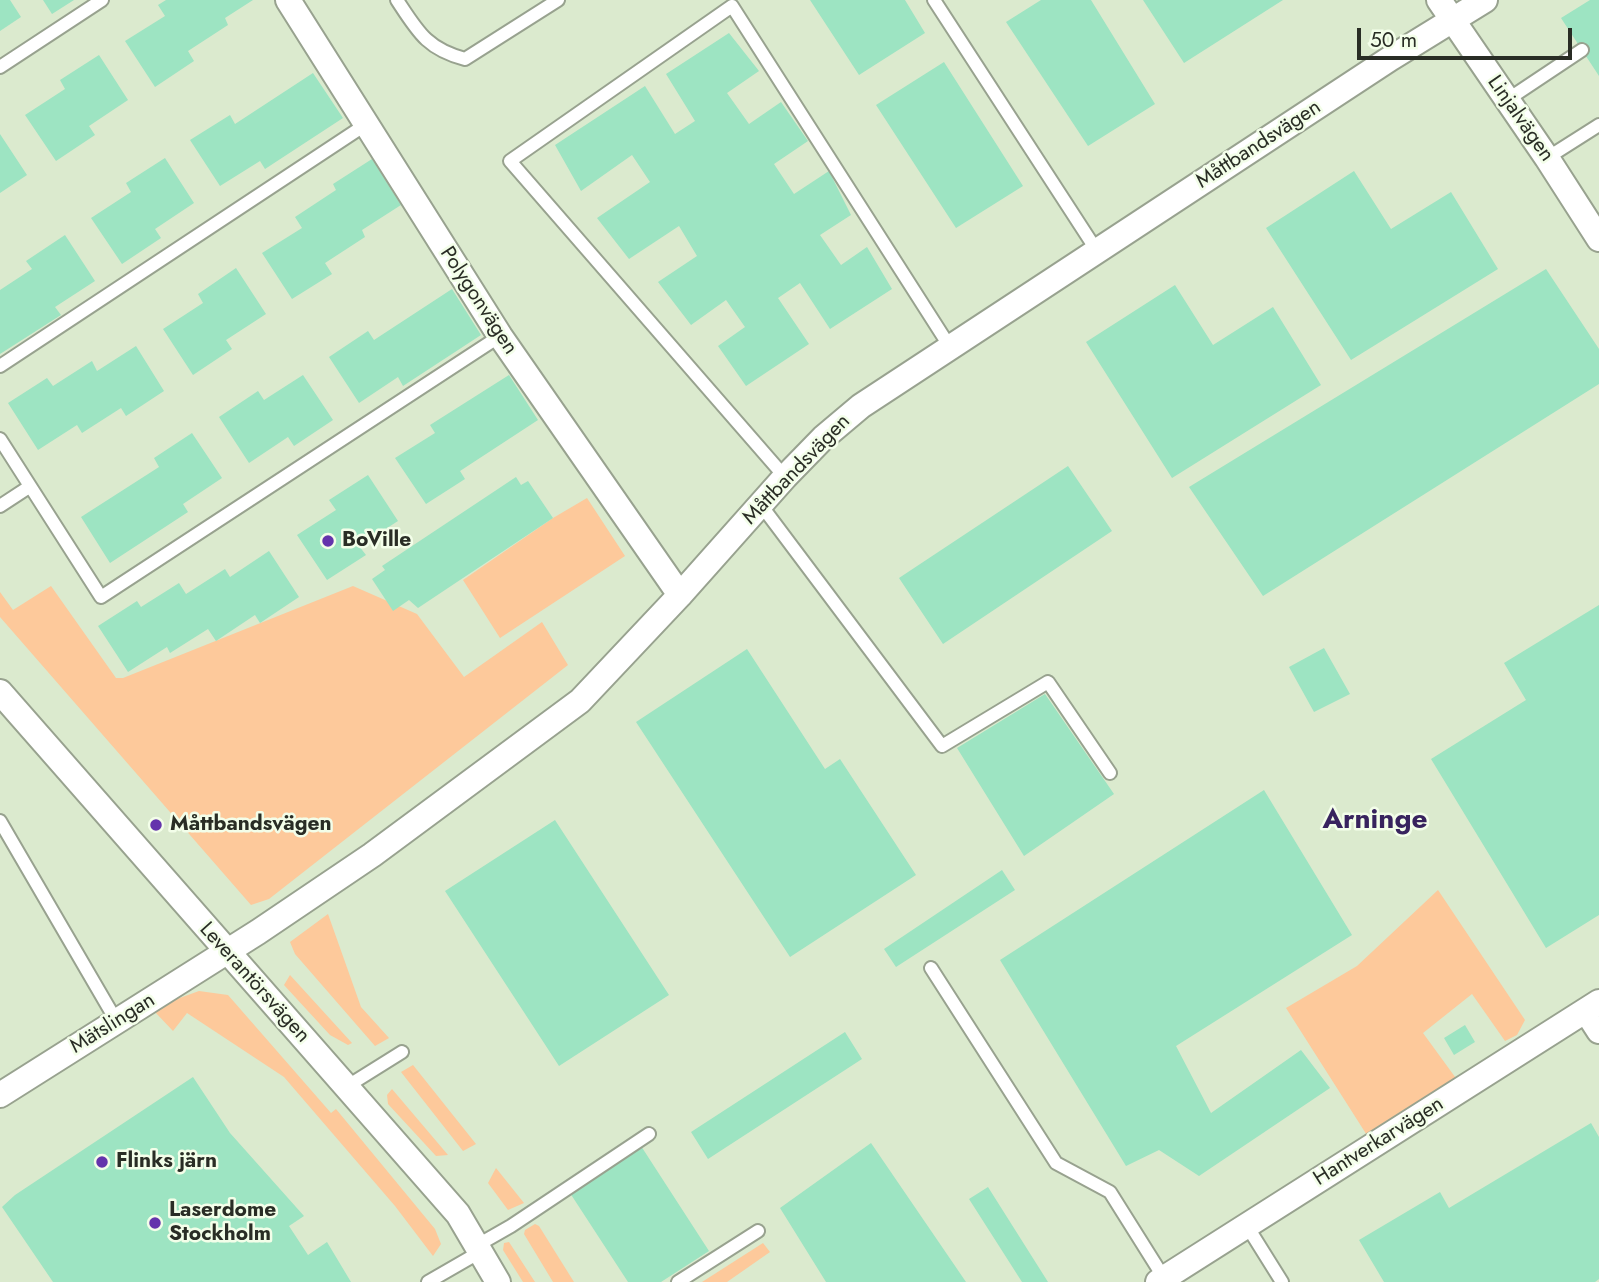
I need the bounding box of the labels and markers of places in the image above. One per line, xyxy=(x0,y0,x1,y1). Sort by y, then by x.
place label: BoVille xyxy=(342,528,411,554)
marker: BoVille xyxy=(320,533,336,549)
place label: Måttbandsvägen xyxy=(170,812,332,838)
marker: Måttbandsvägen xyxy=(148,817,164,833)
place label: Flinks järn xyxy=(116,1149,217,1175)
marker: Flinks järn xyxy=(94,1154,110,1170)
place label: Laserdome Stockholm xyxy=(169,1198,276,1248)
marker: Laserdome Stockholm xyxy=(147,1215,163,1231)

